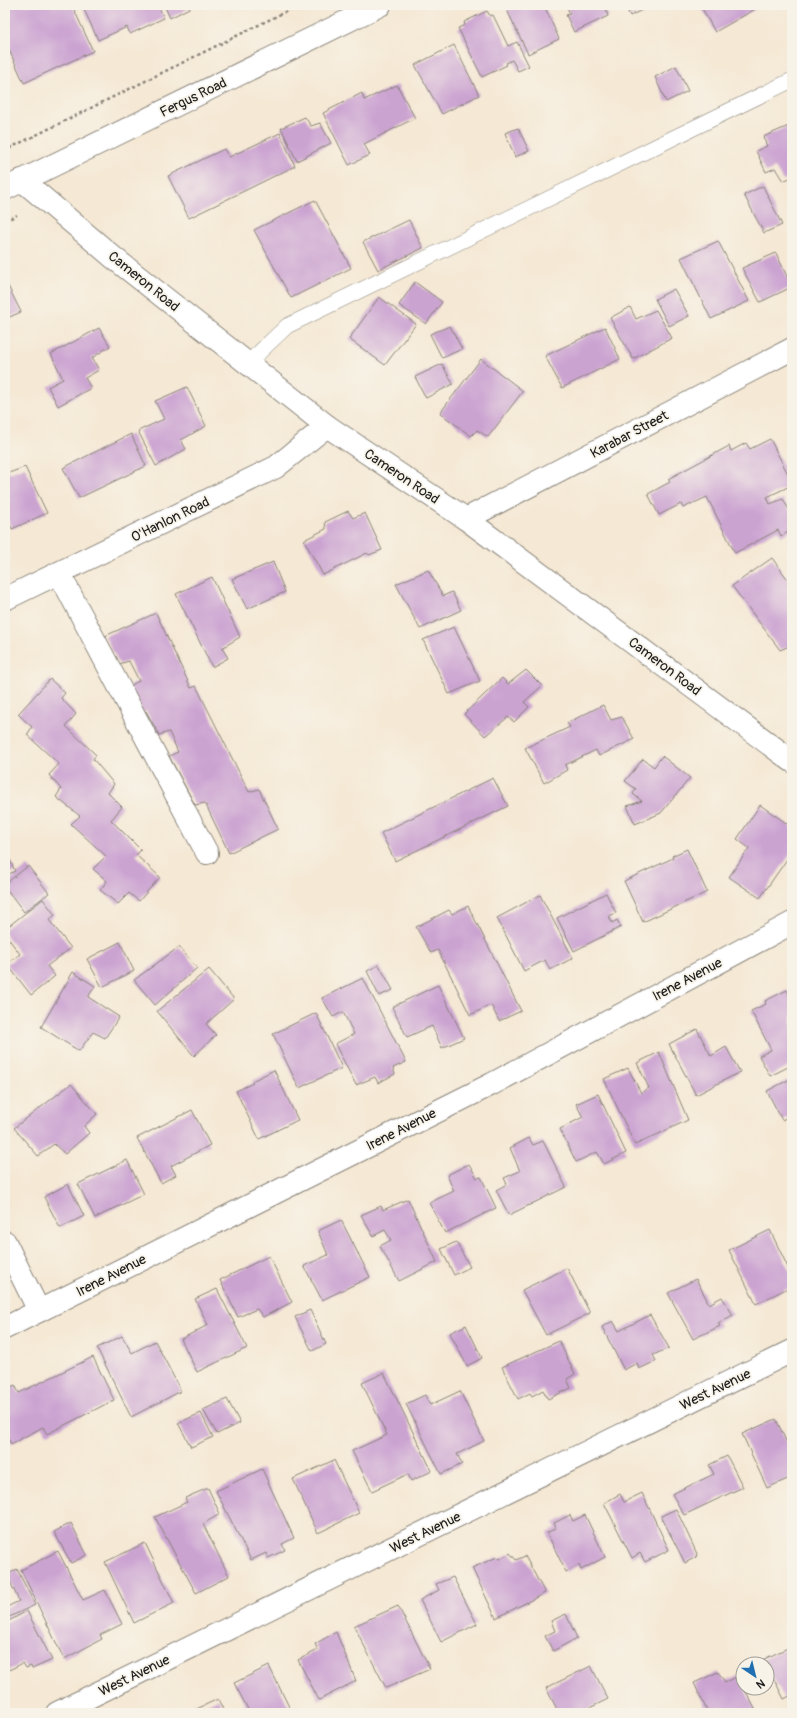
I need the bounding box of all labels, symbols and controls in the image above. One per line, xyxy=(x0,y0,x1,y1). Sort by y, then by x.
street label: Fergus Road xyxy=(157,74,230,121)
street label: Cameron Road xyxy=(105,248,183,315)
street label: Karabar Street xyxy=(587,407,671,462)
street label: Cameron Road xyxy=(361,445,442,508)
street label: O'Hanlon Road xyxy=(128,493,212,546)
street label: Cameron Road xyxy=(625,634,704,699)
street label: Irene Avenue xyxy=(650,954,725,1005)
street label: Irene Avenue xyxy=(363,1105,439,1154)
street label: Irene Avenue xyxy=(73,1251,149,1300)
street label: West Avenue xyxy=(677,1365,754,1414)
street label: West Avenue xyxy=(387,1508,464,1557)
street label: West Avenue xyxy=(96,1651,173,1700)
north arrow xyxy=(735,1656,775,1696)
text: N xyxy=(753,1676,767,1692)

